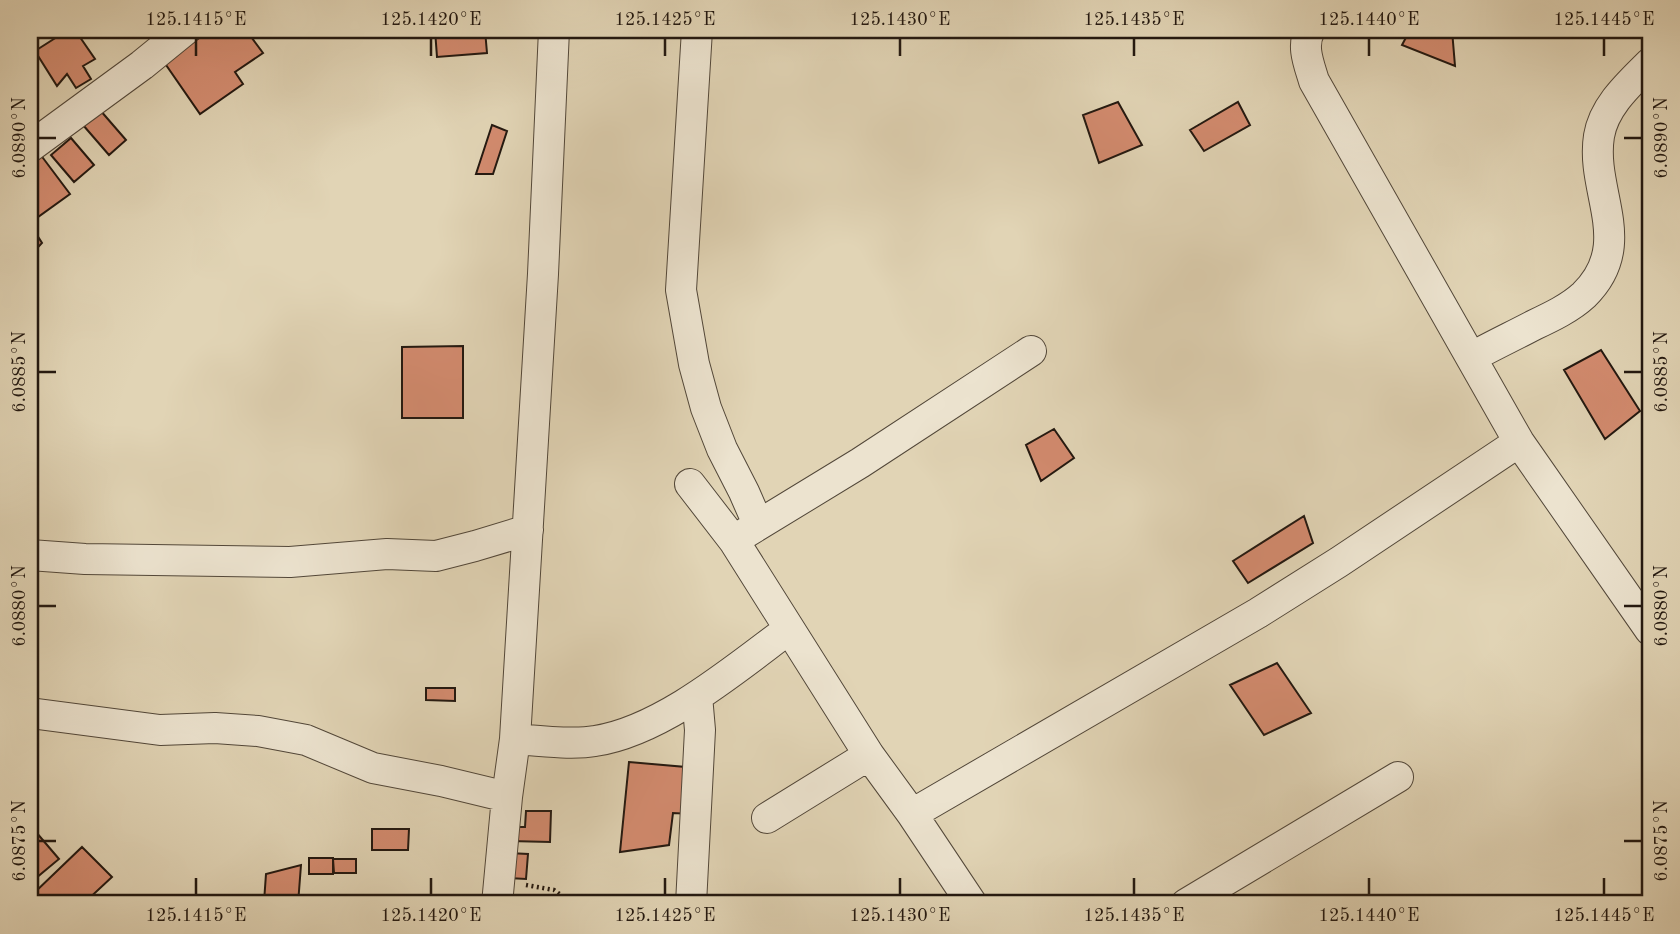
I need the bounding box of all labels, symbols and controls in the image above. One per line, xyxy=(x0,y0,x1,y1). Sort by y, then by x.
text: 125.1415°E xyxy=(146,11,246,29)
text: 125.1420°E xyxy=(381,11,481,29)
text: 125.1425°E xyxy=(615,11,715,29)
text: 125.1430°E xyxy=(850,11,950,29)
text: 125.1435°E xyxy=(1084,11,1184,29)
text: 125.1440°E xyxy=(1319,11,1419,29)
text: 125.1445°E xyxy=(1554,11,1654,29)
text: 6.0890°N xyxy=(11,97,29,179)
text: 6.0890°N xyxy=(1653,97,1671,179)
text: 6.0885°N xyxy=(11,331,29,413)
text: 6.0885°N xyxy=(1653,331,1671,413)
text: 6.0880°N xyxy=(11,565,29,647)
text: 6.0880°N xyxy=(1653,565,1671,647)
text: 6.0875°N xyxy=(11,800,29,882)
text: 6.0875°N xyxy=(1653,800,1671,882)
text: 125.1415°E xyxy=(146,907,246,925)
text: 125.1420°E xyxy=(381,907,481,925)
text: 125.1425°E xyxy=(615,907,715,925)
text: 125.1430°E xyxy=(850,907,950,925)
text: 125.1435°E xyxy=(1084,907,1184,925)
text: 125.1440°E xyxy=(1319,907,1419,925)
text: 125.1445°E xyxy=(1554,907,1654,925)

